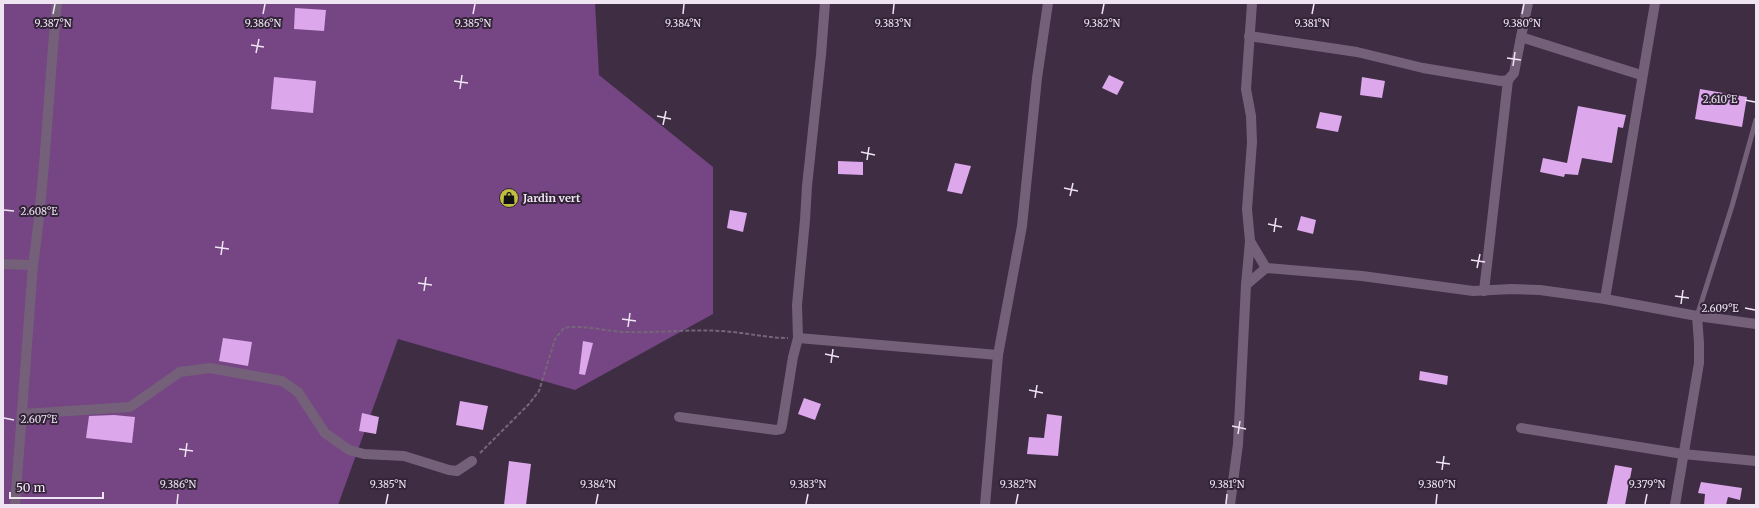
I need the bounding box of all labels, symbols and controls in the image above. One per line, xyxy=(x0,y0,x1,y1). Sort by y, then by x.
text: 9.387°N xyxy=(35,17,72,30)
text: 9.386°N xyxy=(245,17,281,30)
text: 9.385°N xyxy=(455,17,491,30)
text: 9.384°N xyxy=(665,17,701,30)
text: 9.383°N xyxy=(875,17,911,30)
text: 9.382°N xyxy=(1084,17,1121,30)
text: 9.381°N xyxy=(1295,17,1330,30)
text: 9.380°N xyxy=(1503,17,1541,30)
text: 2.610°E xyxy=(1703,93,1738,106)
shop icon: Jardin vert xyxy=(498,187,520,209)
place label: Jardin vert xyxy=(522,191,581,205)
text: 2.608°E xyxy=(20,205,58,218)
text: 2.609°E xyxy=(1701,302,1739,315)
text: 2.607°E xyxy=(21,413,58,426)
scale bar xyxy=(10,474,103,500)
text: 9.386°N xyxy=(160,478,196,491)
text: 9.385°N xyxy=(370,478,406,491)
text: 9.384°N xyxy=(580,478,616,491)
text: 9.383°N xyxy=(790,478,826,491)
text: 9.382°N xyxy=(1000,478,1037,491)
text: 9.381°N xyxy=(1210,478,1245,491)
text: 9.380°N xyxy=(1418,478,1456,491)
text: 9.379°N xyxy=(1629,478,1666,491)
text: 50 m xyxy=(16,480,45,495)

